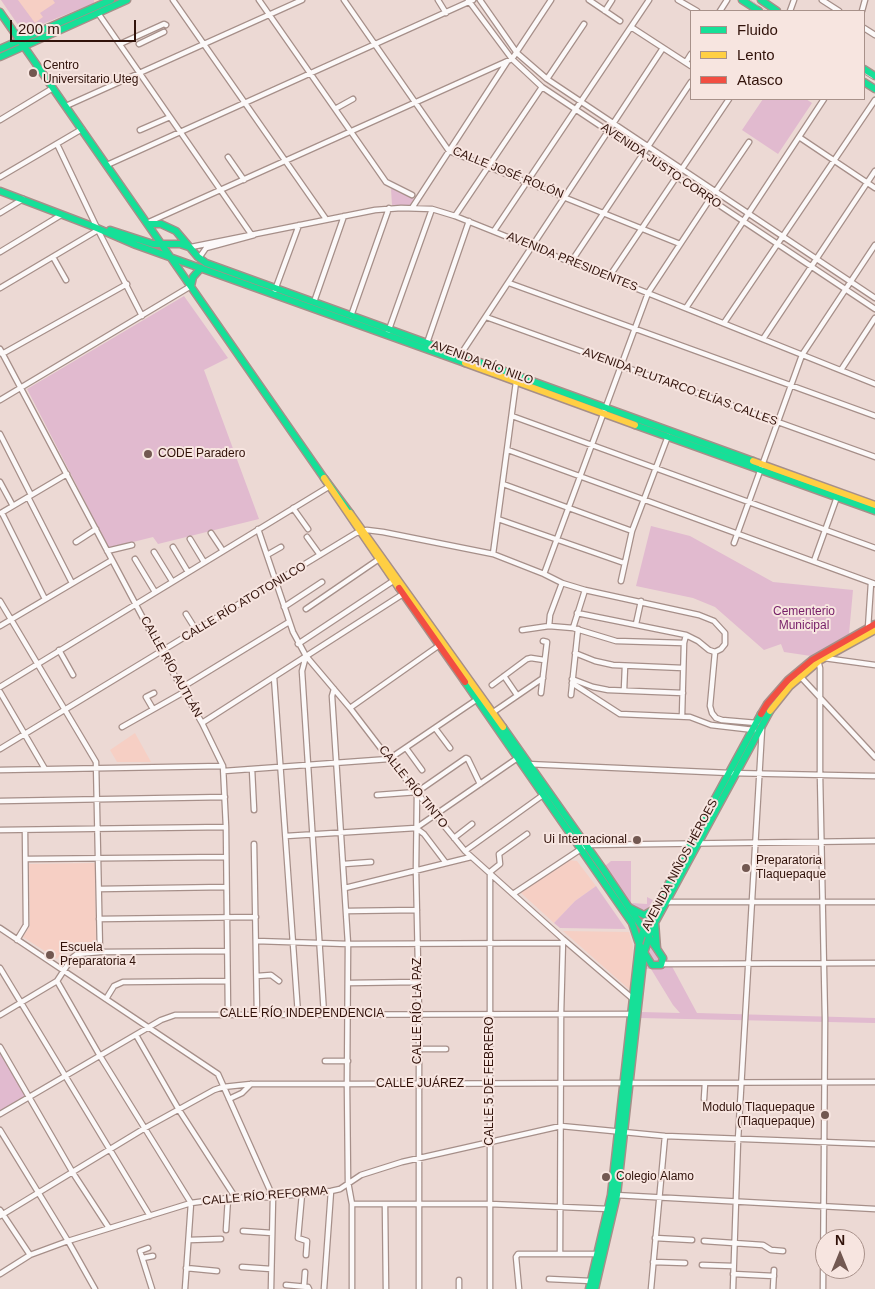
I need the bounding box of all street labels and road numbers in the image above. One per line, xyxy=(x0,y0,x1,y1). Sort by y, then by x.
street label: AVENIDA JUSTO CORRO xyxy=(598,120,724,212)
street label: CALLE JOSÉ ROLÓN xyxy=(450,144,566,202)
street label: AVENIDA PRESIDENTES xyxy=(504,229,640,295)
street label: AVENIDA RÍO NILO xyxy=(429,338,535,388)
street label: AVENIDA PLUTARCO ELÍAS CALLES xyxy=(581,345,779,429)
street label: CALLE RÍO ATOTONILCO xyxy=(179,559,309,645)
street label: CALLE RÍO AUTLÁN xyxy=(137,614,205,720)
street label: CALLE RÍO TINTO xyxy=(375,743,451,831)
street label: AVENIDA NIÑOS HÉROES xyxy=(639,797,721,933)
street label: CALLE RÍO LA PAZ xyxy=(411,958,425,1064)
street label: CALLE RÍO INDEPENDENCIA xyxy=(220,1007,384,1021)
street label: CALLE 5 DE FEBRERO xyxy=(483,1016,497,1146)
street label: CALLE JUÁREZ xyxy=(376,1077,464,1091)
street label: CALLE RÍO REFORMA xyxy=(202,1183,328,1209)

